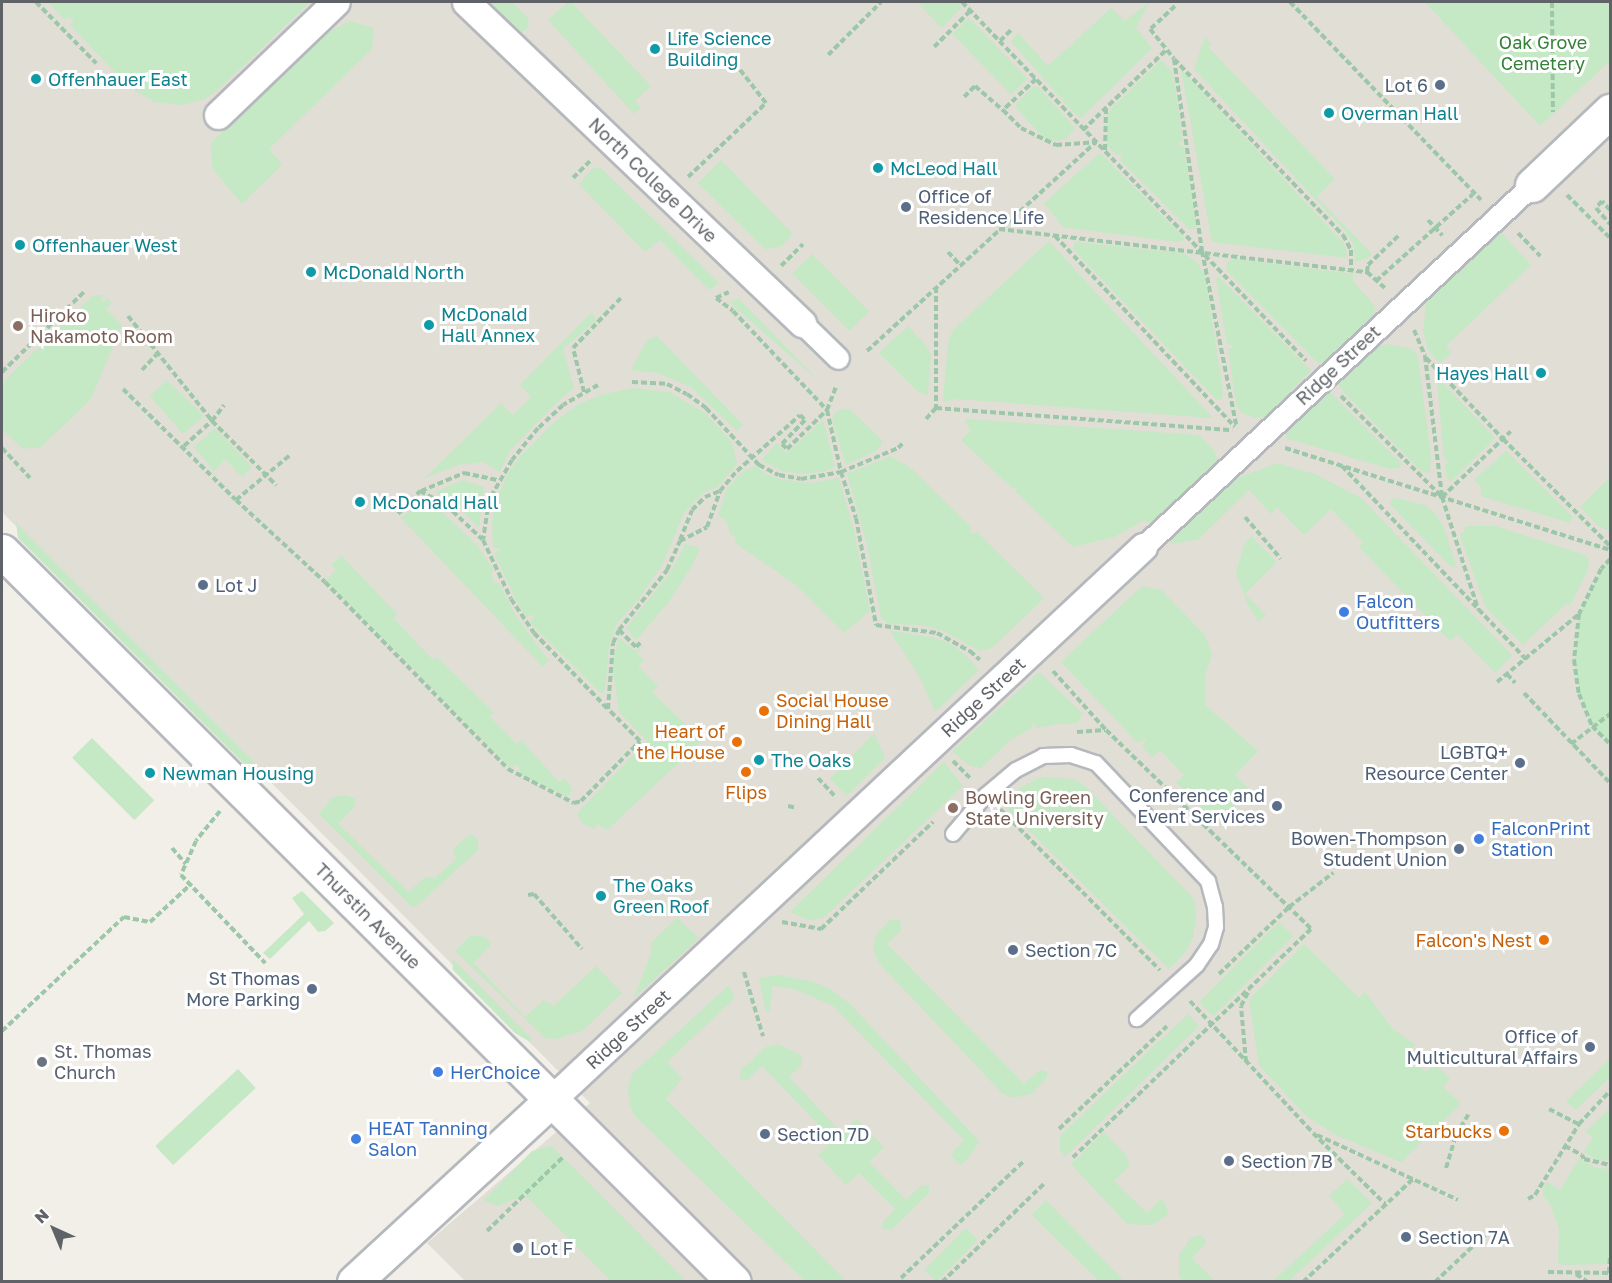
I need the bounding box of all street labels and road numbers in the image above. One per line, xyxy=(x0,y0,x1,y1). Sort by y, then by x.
street label: North College Drive xyxy=(584,113,722,247)
street label: Ridge Street xyxy=(1291,320,1385,410)
street label: Ridge Street xyxy=(936,652,1030,742)
street label: Thurstin Avenue xyxy=(311,859,425,973)
street label: Ridge Street xyxy=(581,984,675,1074)

